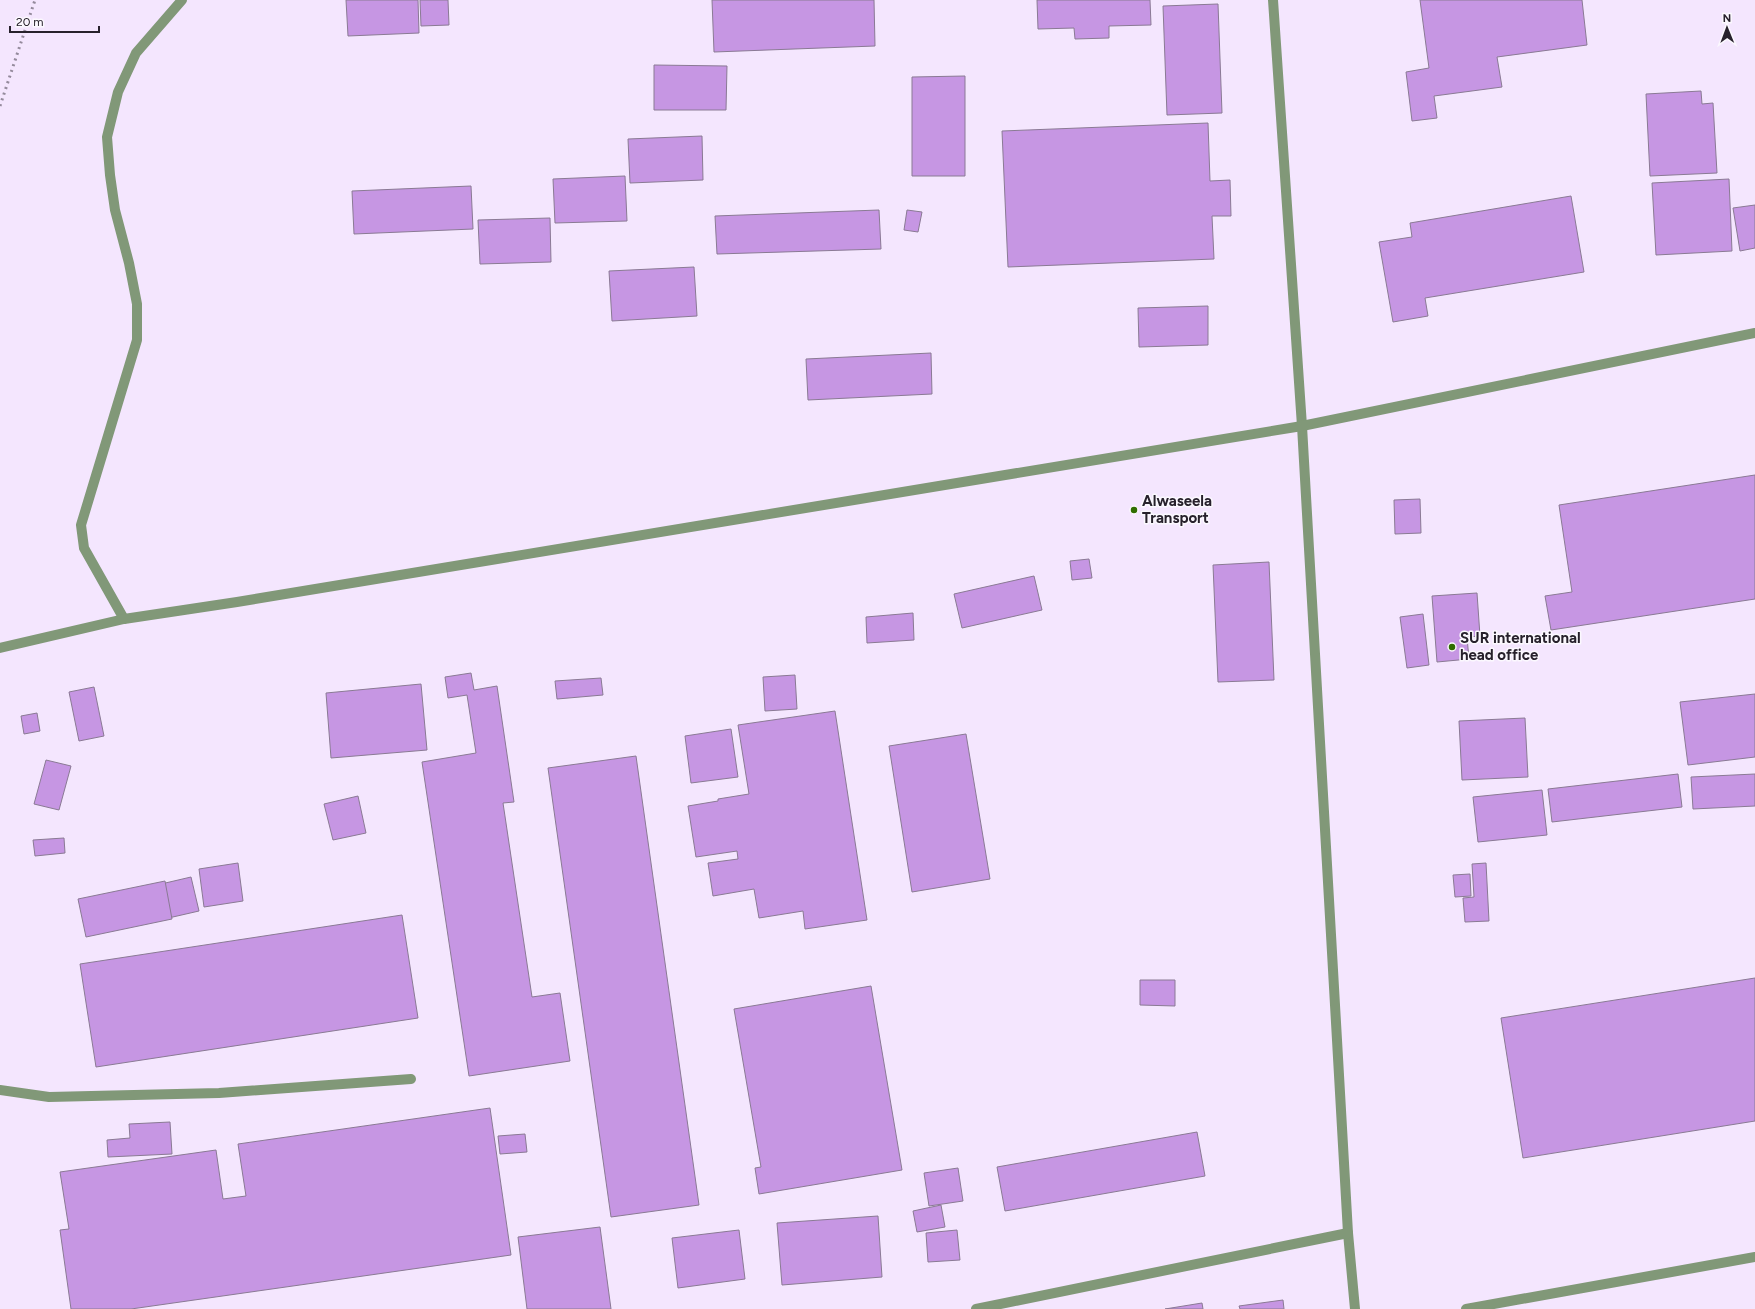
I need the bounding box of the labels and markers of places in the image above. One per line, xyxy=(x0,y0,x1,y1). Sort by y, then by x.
place label: Alwaseela Transport xyxy=(1142,492,1212,527)
marker: Alwaseela Transport xyxy=(1129,505,1139,515)
place label: SUR international head office xyxy=(1460,629,1581,664)
marker: SUR international head office xyxy=(1447,642,1457,652)

